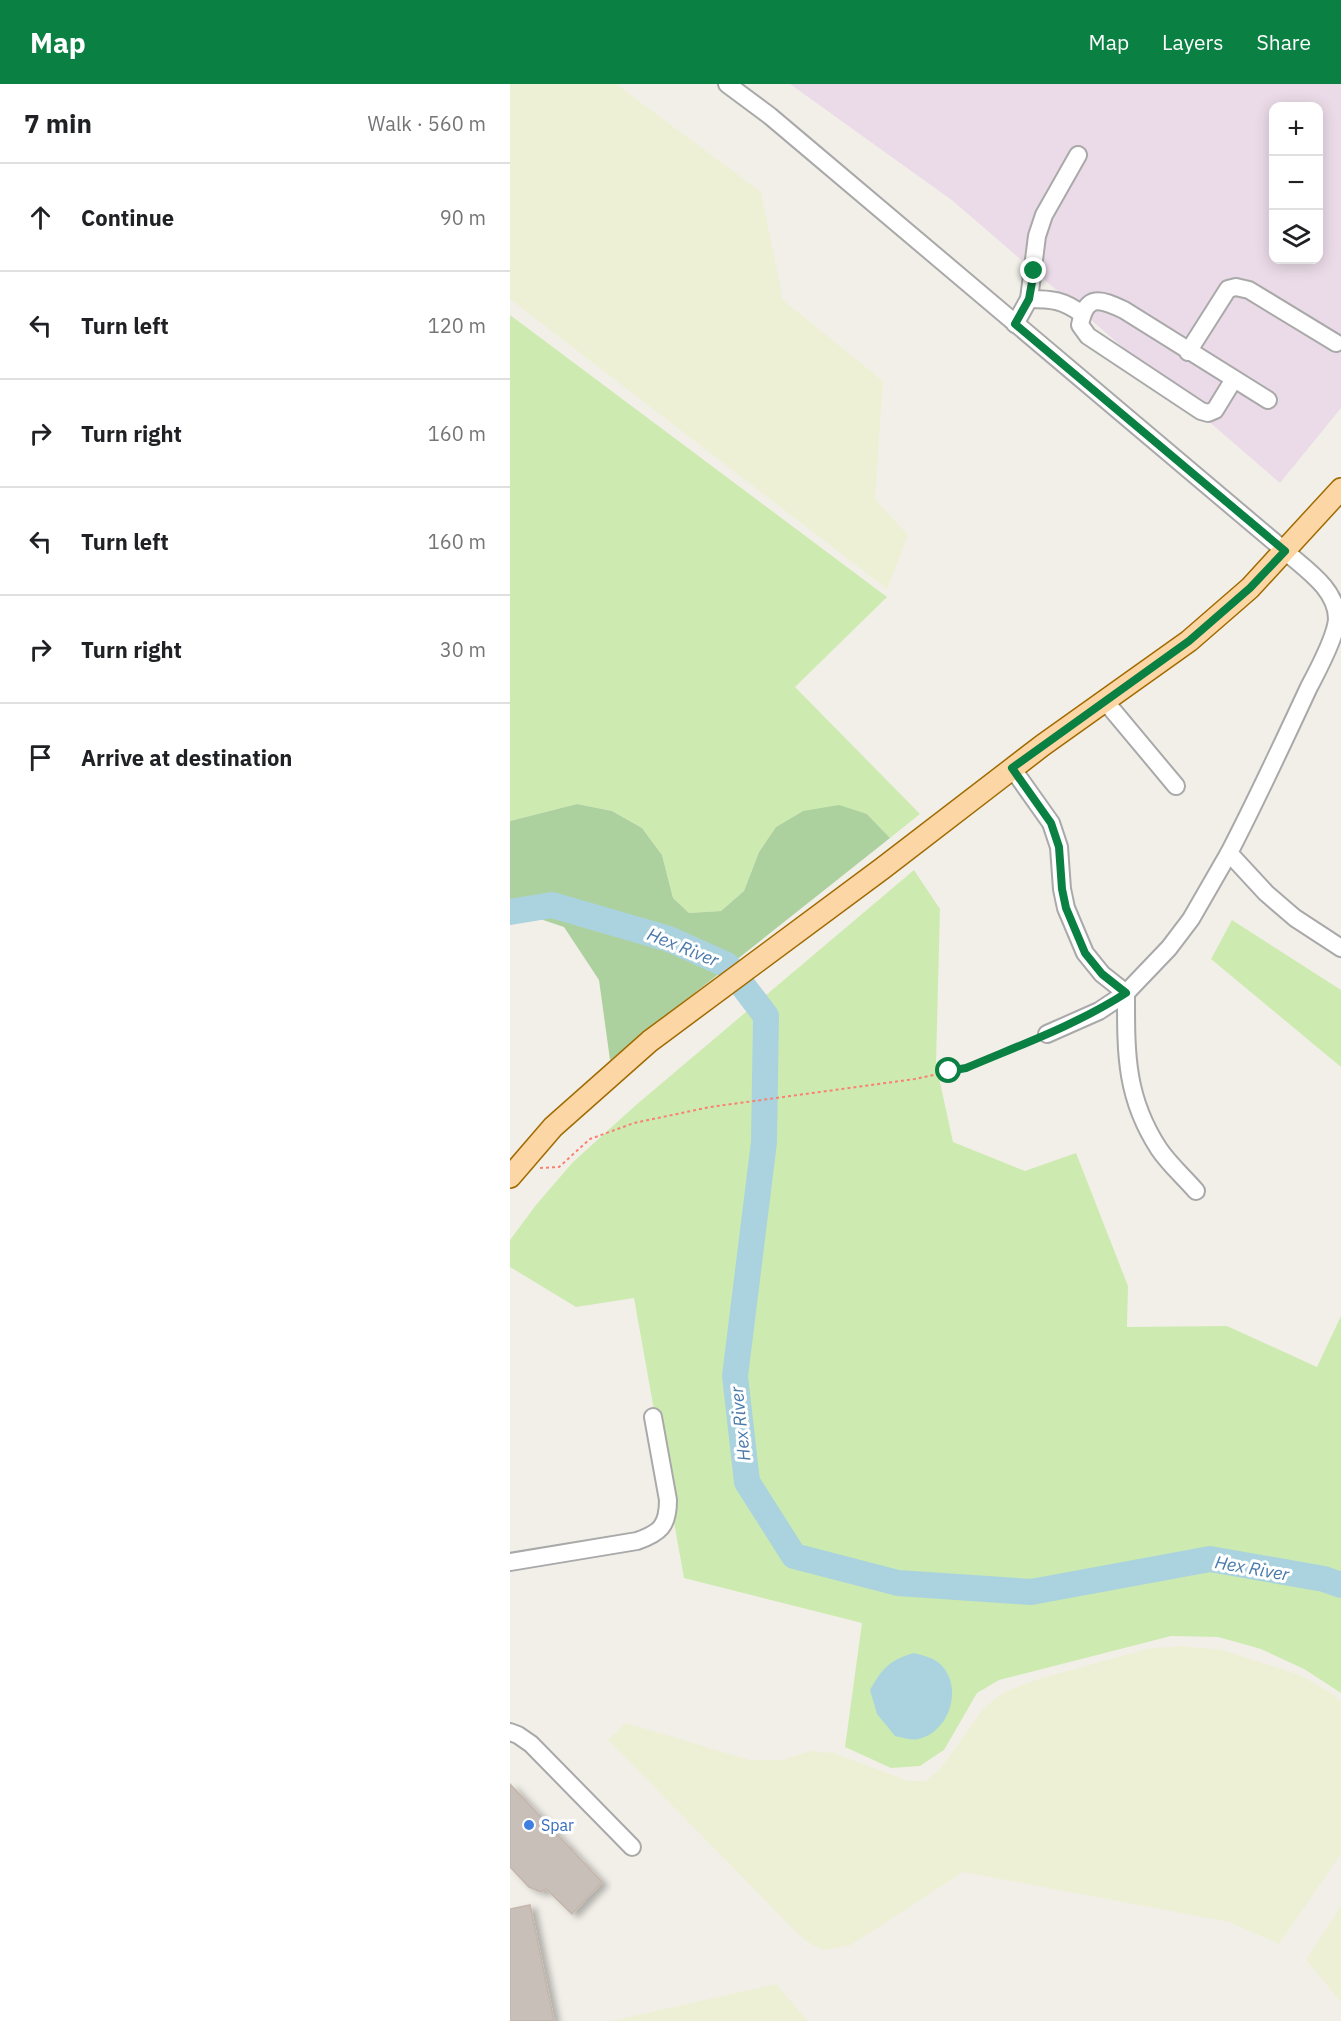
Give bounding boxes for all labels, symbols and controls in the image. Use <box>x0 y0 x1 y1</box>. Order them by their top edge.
text: Map <box>30 24 86 61</box>
text: Map <box>1089 28 1129 56</box>
text: Layers <box>1162 28 1224 56</box>
text: Share <box>1257 28 1311 56</box>
map controls <box>1269 102 1323 264</box>
button: + <box>1269 102 1323 156</box>
text: 7 min <box>24 106 92 140</box>
text: Walk · 560 m <box>368 110 486 137</box>
button: − <box>1269 156 1323 210</box>
icon: ahead <box>24 201 57 234</box>
text: Continue <box>81 203 174 232</box>
text: 90 m <box>440 204 486 231</box>
button: layers <box>1269 210 1323 264</box>
route end <box>1020 257 1046 283</box>
icon: left <box>24 309 57 342</box>
text: Turn left <box>81 311 169 340</box>
text: 120 m <box>428 312 486 339</box>
icon: right <box>24 417 57 450</box>
text: Turn right <box>81 419 182 448</box>
text: 160 m <box>428 420 486 447</box>
icon: left <box>24 525 57 558</box>
text: Turn left <box>81 527 169 556</box>
text: 160 m <box>428 528 486 555</box>
icon: right <box>24 633 57 666</box>
text: Turn right <box>81 635 182 664</box>
text: 30 m <box>440 636 486 663</box>
icon: arrive <box>24 741 57 774</box>
text: Arrive at destination <box>81 743 292 772</box>
water label: Hex River <box>644 922 722 972</box>
route start <box>935 1057 961 1083</box>
water label: Hex River <box>725 1385 755 1462</box>
water label: Hex River <box>1213 1550 1291 1586</box>
place label: Spar <box>541 1815 574 1835</box>
marker: Spar <box>522 1818 536 1832</box>

